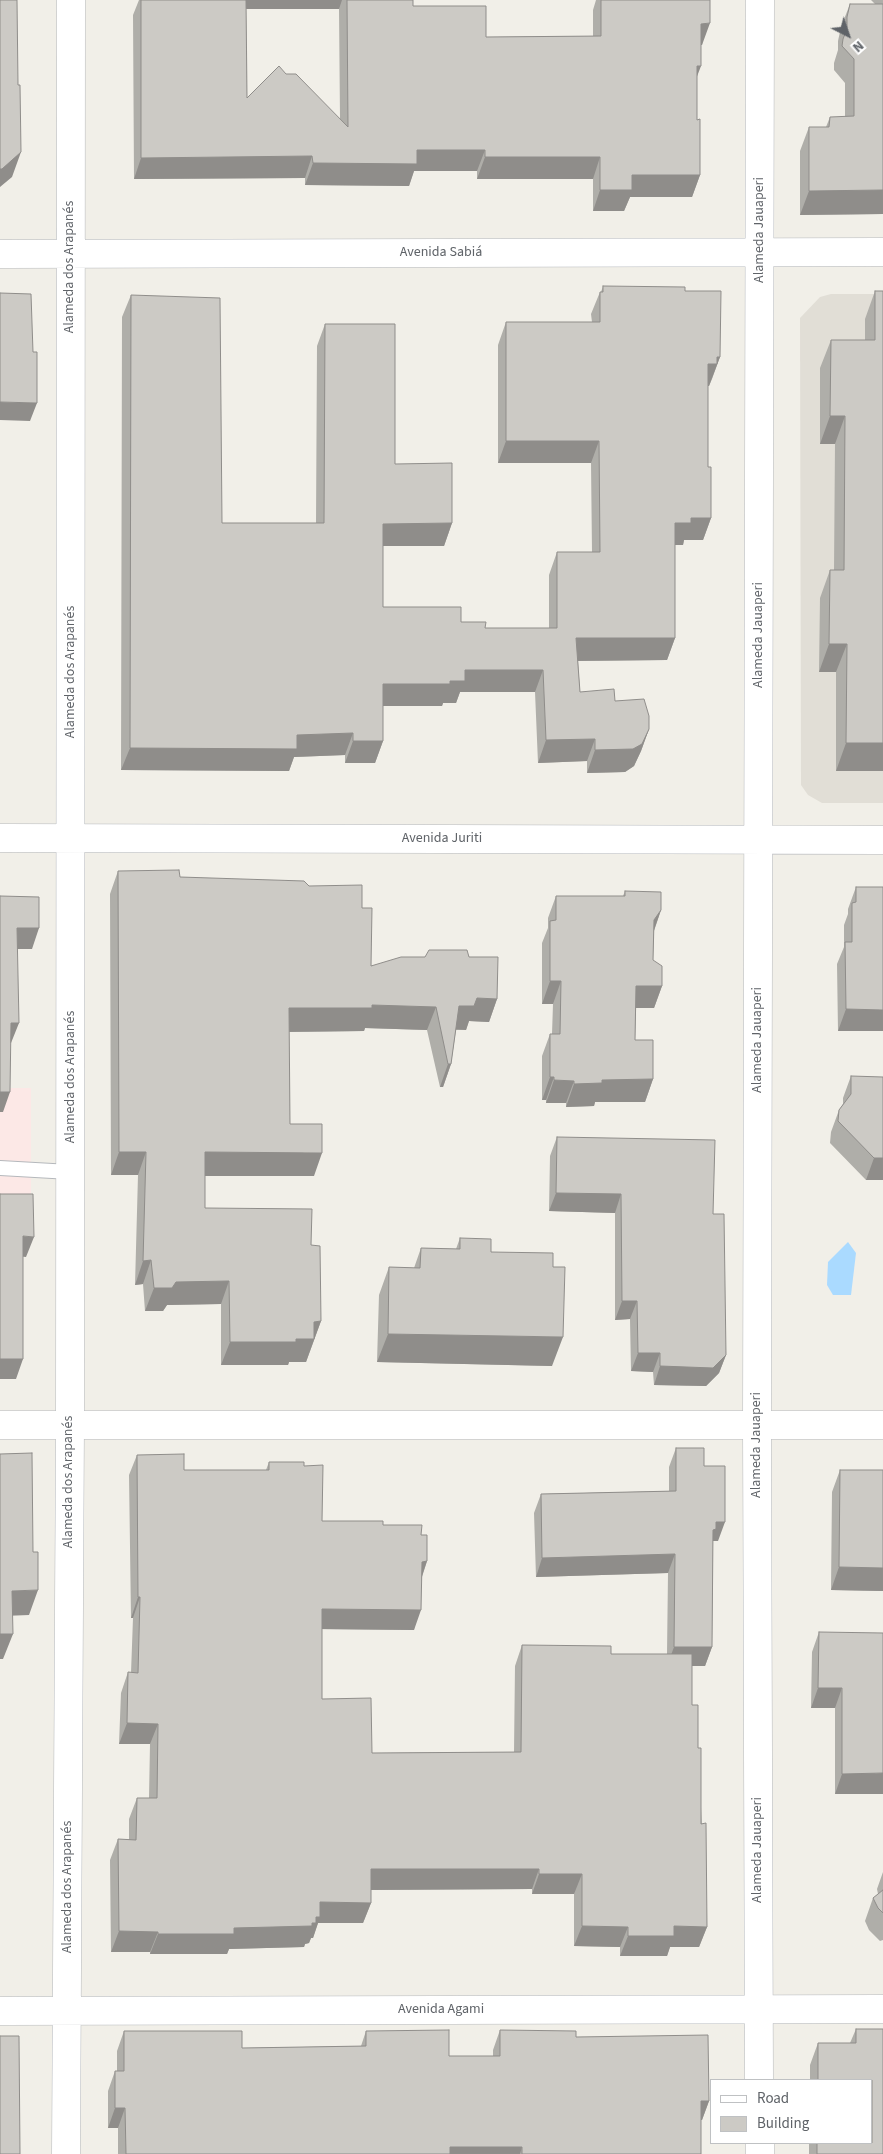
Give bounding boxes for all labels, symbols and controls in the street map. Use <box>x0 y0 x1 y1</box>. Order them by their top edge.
north arrow <box>823 10 873 60</box>
text: N <box>848 36 868 57</box>
street label: Alameda Jauaperi <box>752 177 768 283</box>
street label: Alameda dos Arapanés <box>62 201 78 333</box>
street label: Avenida Sabiá <box>400 245 482 261</box>
street label: Alameda Jauaperi <box>751 582 767 688</box>
street label: Alameda dos Arapanés <box>63 606 79 738</box>
street label: Avenida Juriti <box>402 831 482 847</box>
street label: Alameda Jauaperi <box>750 987 766 1093</box>
street label: Alameda dos Arapanés <box>63 1011 79 1143</box>
street label: Alameda Jauaperi <box>749 1392 765 1498</box>
street label: Alameda dos Arapanés <box>61 1416 77 1548</box>
street label: Alameda Jauaperi <box>750 1797 766 1903</box>
street label: Alameda dos Arapanés <box>60 1821 76 1953</box>
street label: Avenida Agami <box>398 2002 484 2018</box>
legend <box>710 2079 873 2144</box>
text: Road <box>757 2088 789 2109</box>
text: Building <box>757 2113 809 2134</box>

